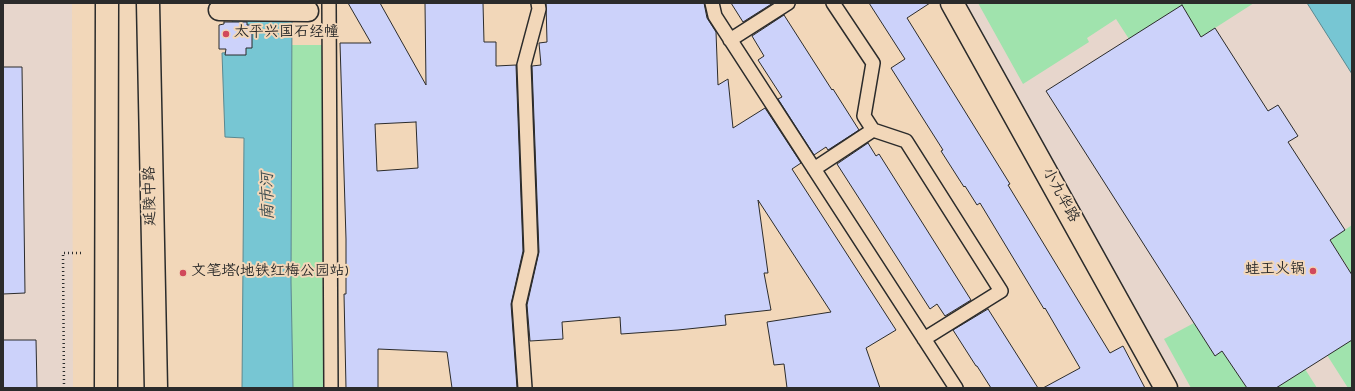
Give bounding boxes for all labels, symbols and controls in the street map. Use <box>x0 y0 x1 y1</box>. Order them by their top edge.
place label: 太平兴国石经幢 <box>234 25 339 43</box>
marker: 太平兴国石经幢 <box>221 29 231 39</box>
street label: 小九华路 <box>1037 165 1081 227</box>
street label: 延陵中路 <box>142 166 162 226</box>
water label: 南市河 <box>260 172 280 220</box>
place label: 蛙王火锅 <box>1245 262 1305 280</box>
place label: 文笔塔(地铁红梅公园站) <box>191 264 348 282</box>
marker: 蛙王火锅 <box>1308 266 1318 276</box>
marker: 文笔塔(地铁红梅公园站) <box>178 268 188 278</box>

